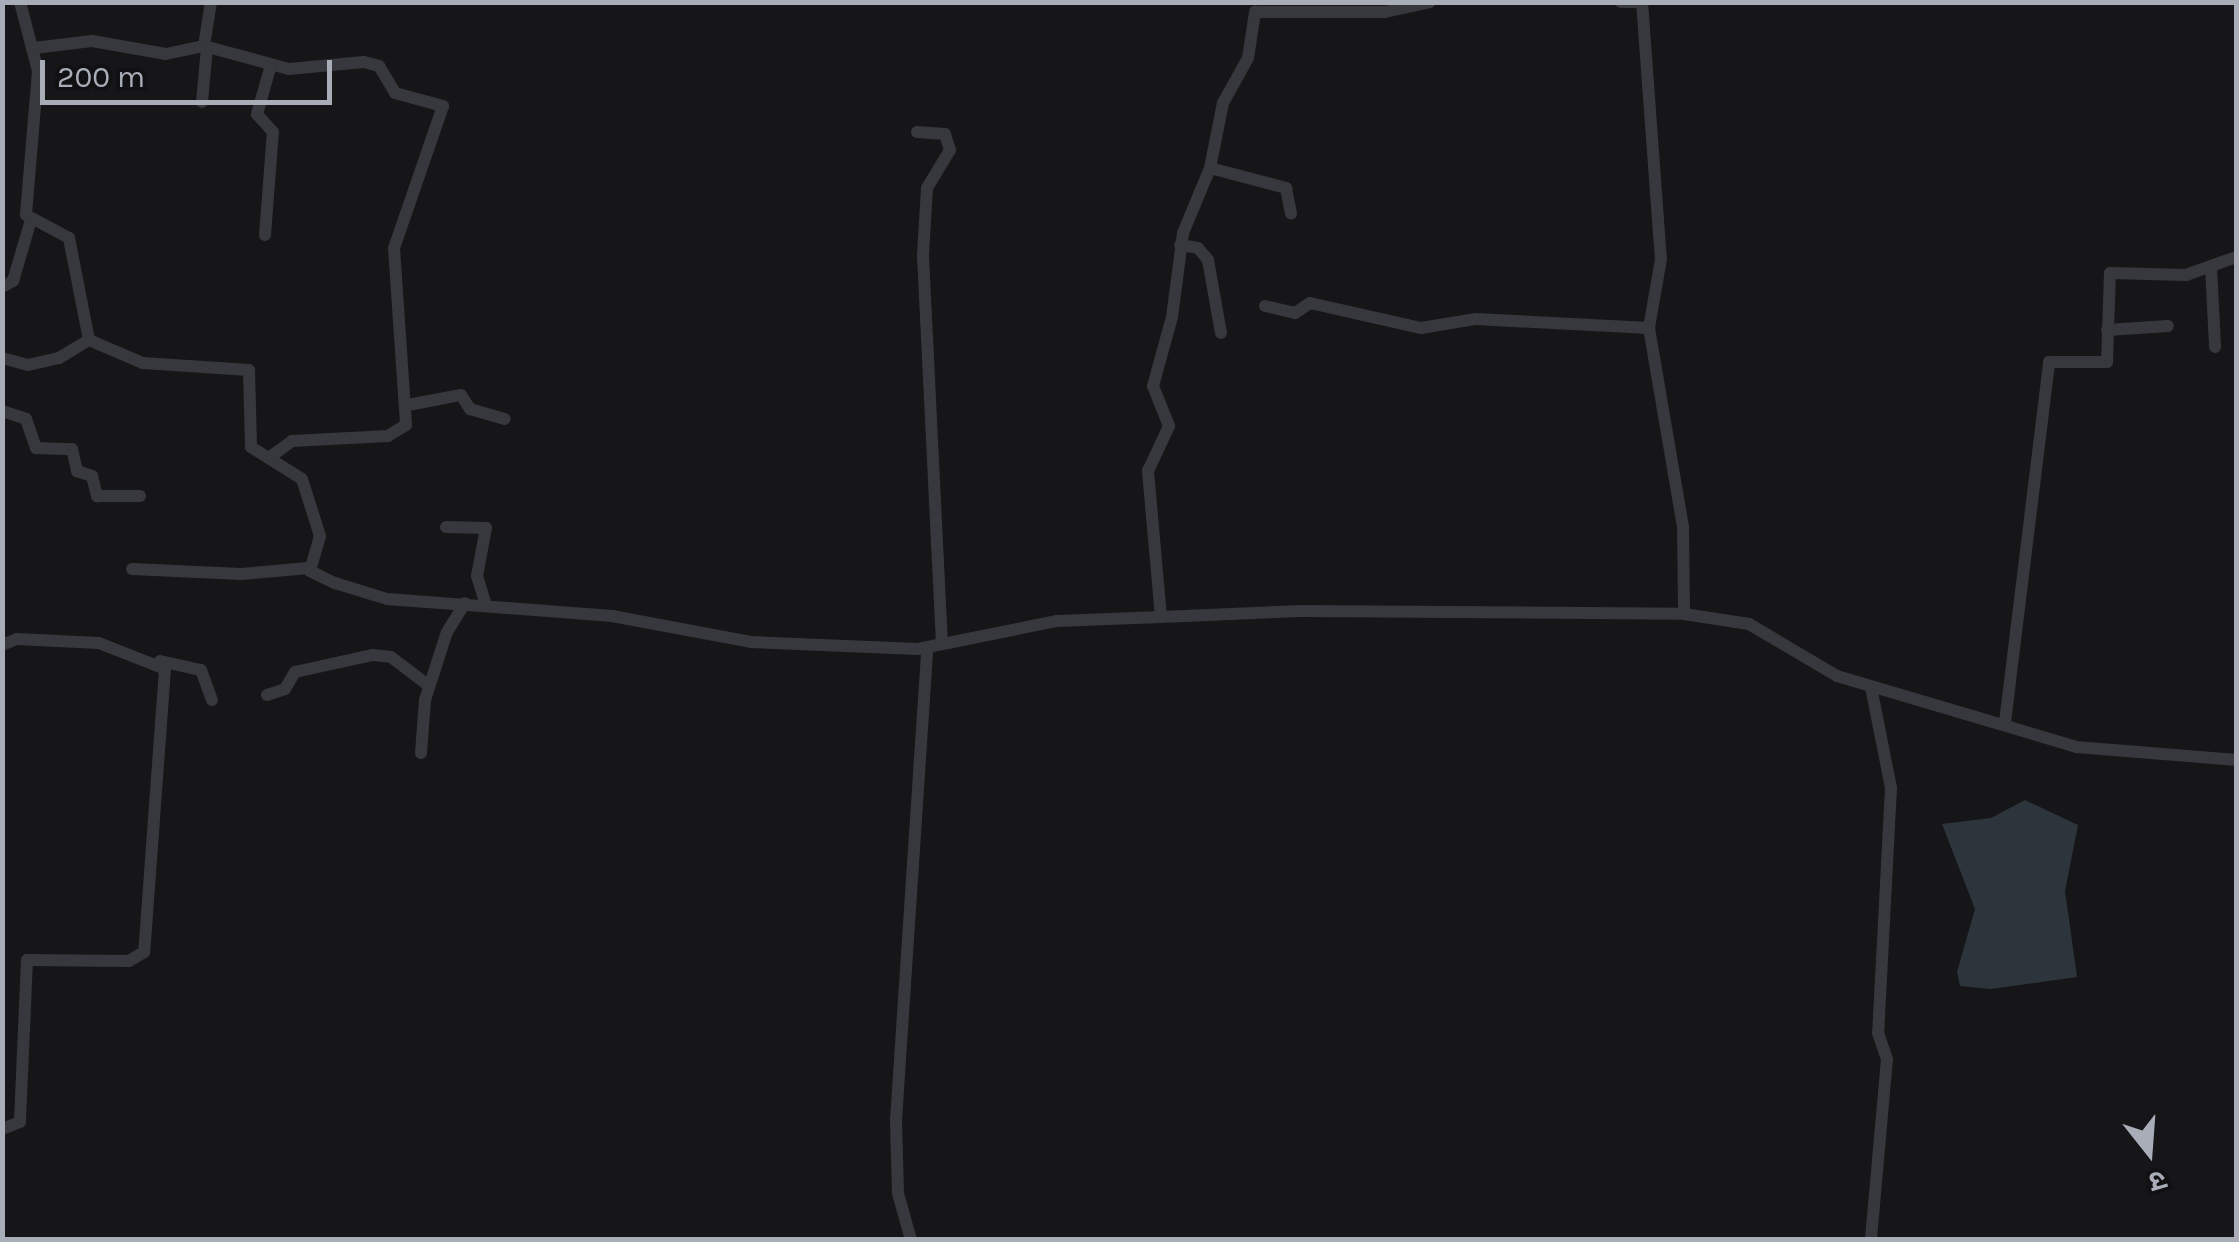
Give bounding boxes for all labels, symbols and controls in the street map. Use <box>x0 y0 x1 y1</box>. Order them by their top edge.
scale bar <box>45 40 338 102</box>
text: 200 m <box>57 59 145 95</box>
north arrow <box>2099 1102 2199 1202</box>
text: उ <box>2145 1163 2171 1199</box>

